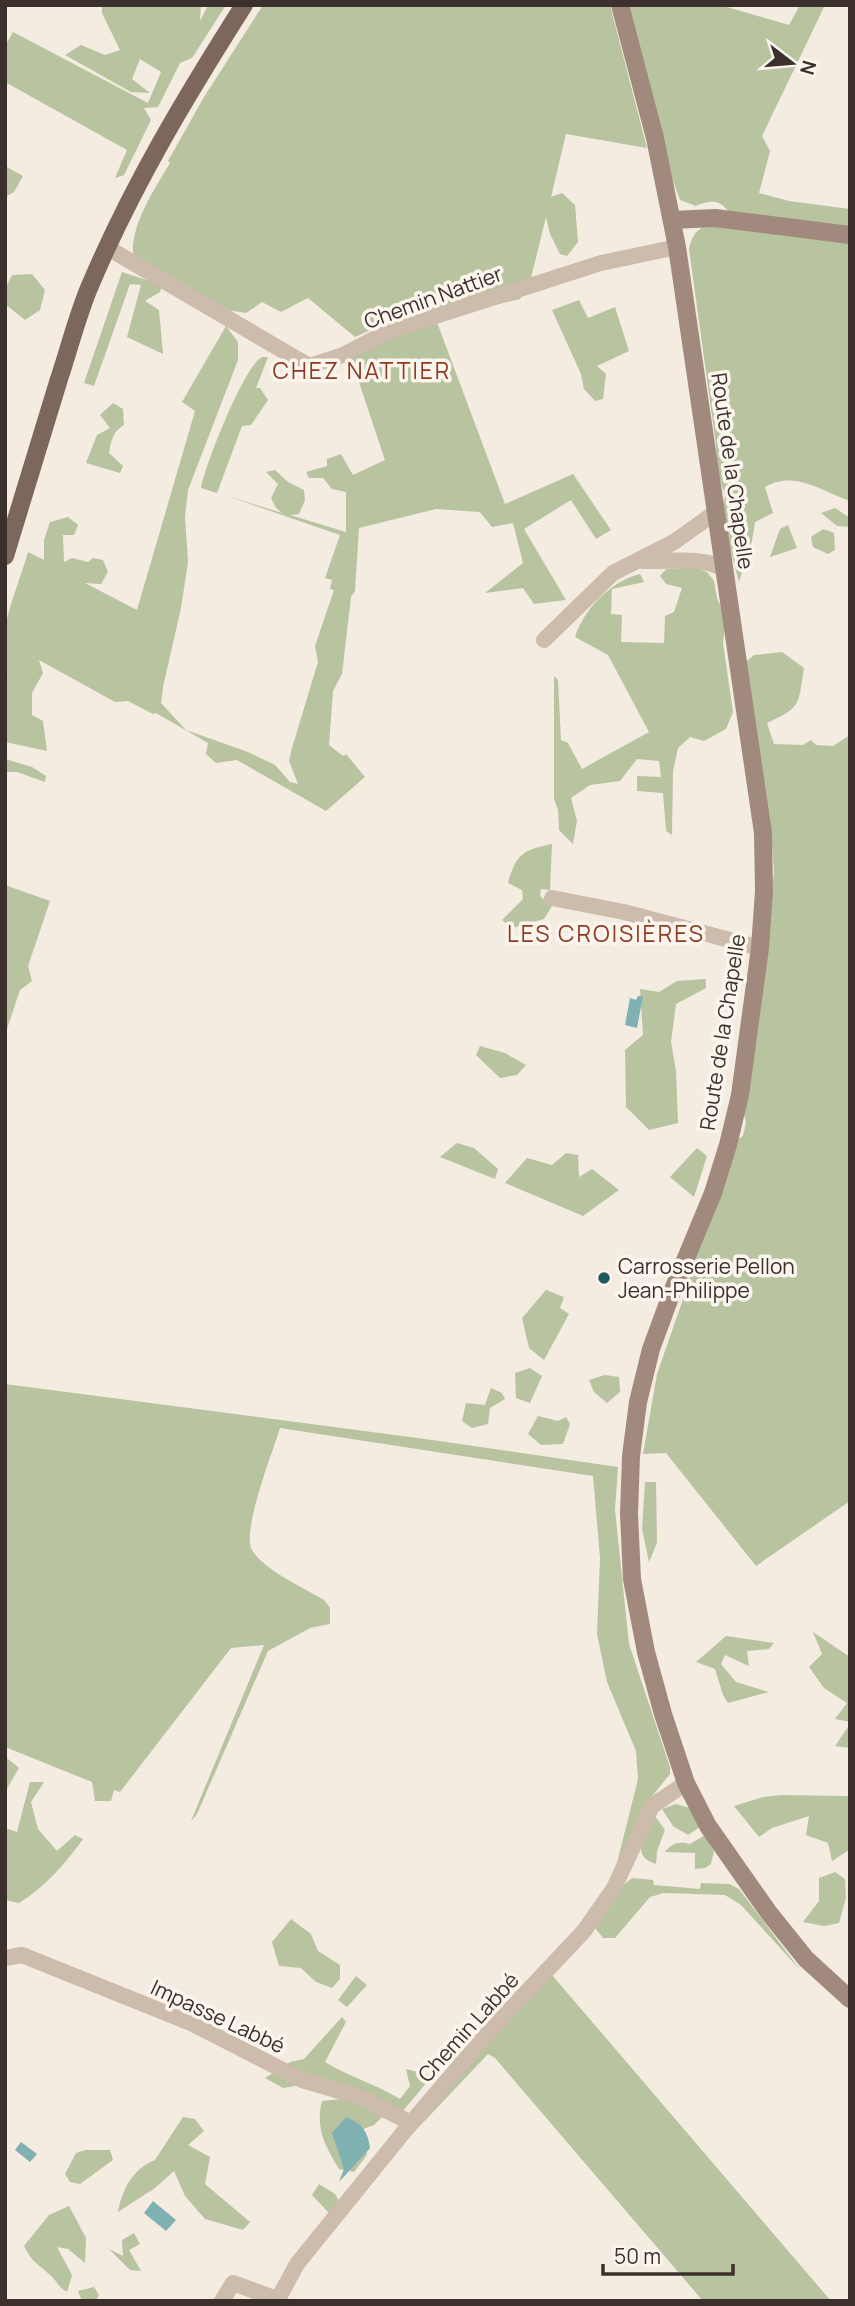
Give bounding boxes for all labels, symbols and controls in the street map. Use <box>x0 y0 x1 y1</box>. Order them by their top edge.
north arrow <box>757 28 827 98</box>
text: N <box>794 58 823 78</box>
street label: Chemin Nattier <box>360 259 506 335</box>
district label: CHEZ NATTIER <box>273 354 451 386</box>
street label: Route de la Chapelle <box>705 371 761 571</box>
district label: LES CROISIÈRES <box>507 917 705 949</box>
street label: Route de la Chapelle <box>693 932 751 1132</box>
place label: Carrosserie Pellon Jean-Philippe <box>618 1252 795 1304</box>
marker: Carrosserie Pellon Jean-Philippe <box>596 1270 612 1286</box>
street label: Chemin Labbé <box>411 1966 525 2088</box>
street label: Impasse Labbé <box>146 1973 290 2059</box>
scale bar <box>603 2232 732 2276</box>
text: 50 m <box>614 2242 661 2270</box>

